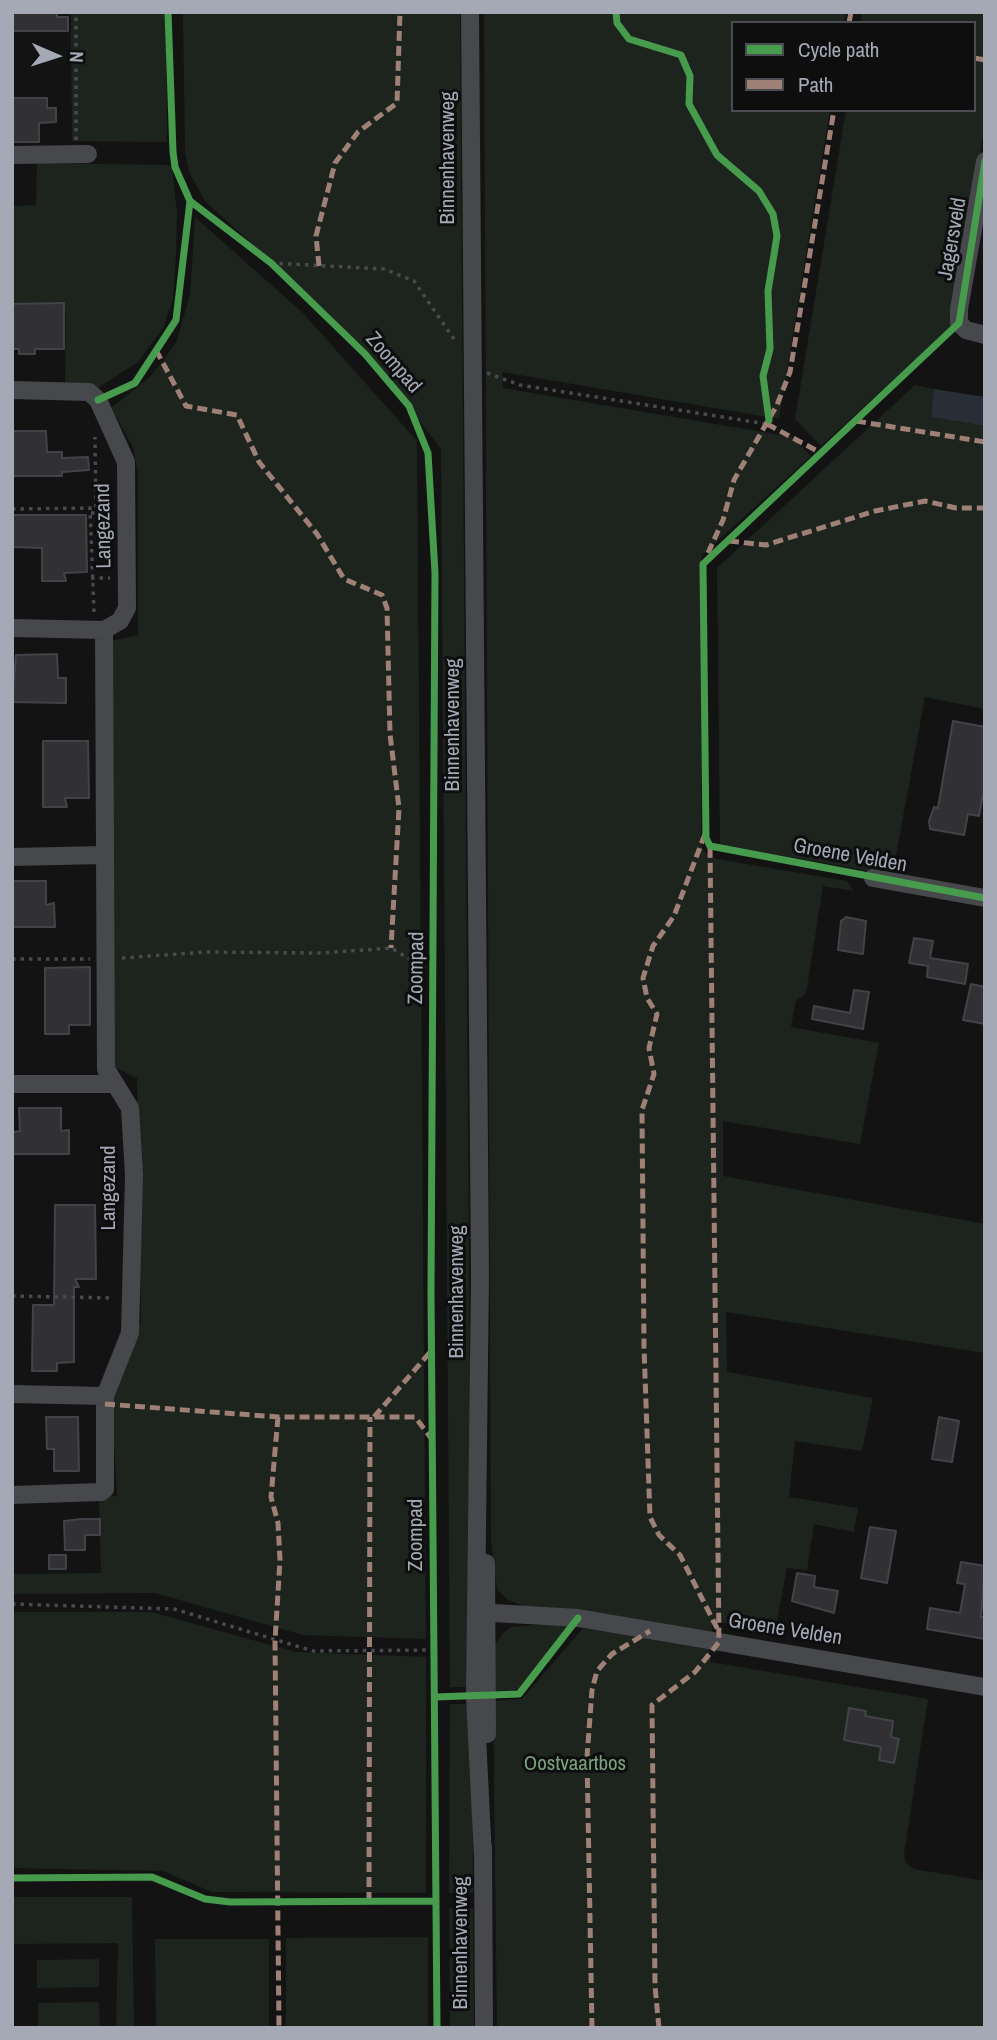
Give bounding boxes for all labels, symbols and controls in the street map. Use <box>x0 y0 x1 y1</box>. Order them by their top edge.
north arrow <box>21 21 91 91</box>
legend <box>731 21 976 112</box>
text: Cycle path <box>798 35 879 64</box>
text: N <box>64 51 90 63</box>
text: Path <box>798 70 833 99</box>
street label: Binnenhavenweg <box>435 91 461 225</box>
street label: Jagersveld <box>933 196 973 282</box>
street label: Zoompad <box>360 327 426 399</box>
street label: Langezand <box>91 483 117 569</box>
street label: Binnenhavenweg <box>440 658 466 792</box>
street label: Groene Velden <box>791 834 909 878</box>
street label: Zoompad <box>404 931 430 1005</box>
street label: Langezand <box>96 1145 122 1231</box>
street label: Binnenhavenweg <box>444 1225 470 1359</box>
street label: Zoompad <box>403 1499 429 1571</box>
street label: Groene Velden <box>726 1609 844 1651</box>
park label: Oostvaartbos <box>524 1751 626 1777</box>
street label: Binnenhavenweg <box>448 1876 474 2010</box>

